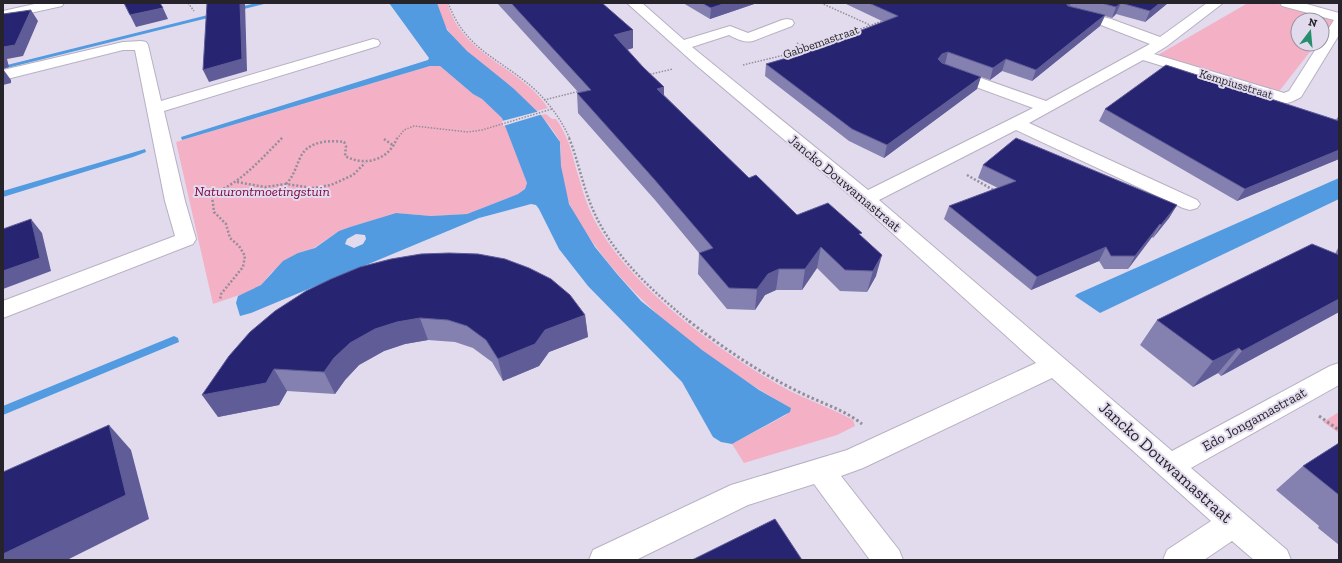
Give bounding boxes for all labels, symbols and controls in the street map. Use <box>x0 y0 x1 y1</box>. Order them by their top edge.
north arrow <box>1290 12 1330 52</box>
text: N <box>1307 15 1319 30</box>
street label: Gabbemastraat <box>781 22 861 62</box>
street label: Kempiusstraat <box>1198 66 1275 102</box>
street label: Jancko Douwamastraat <box>785 131 905 236</box>
park label: Natuurontmoetingstuin <box>194 183 330 200</box>
street label: Edo Jongamastraat <box>1199 383 1310 455</box>
street label: Jancko Douwamastraat <box>1095 397 1237 527</box>

